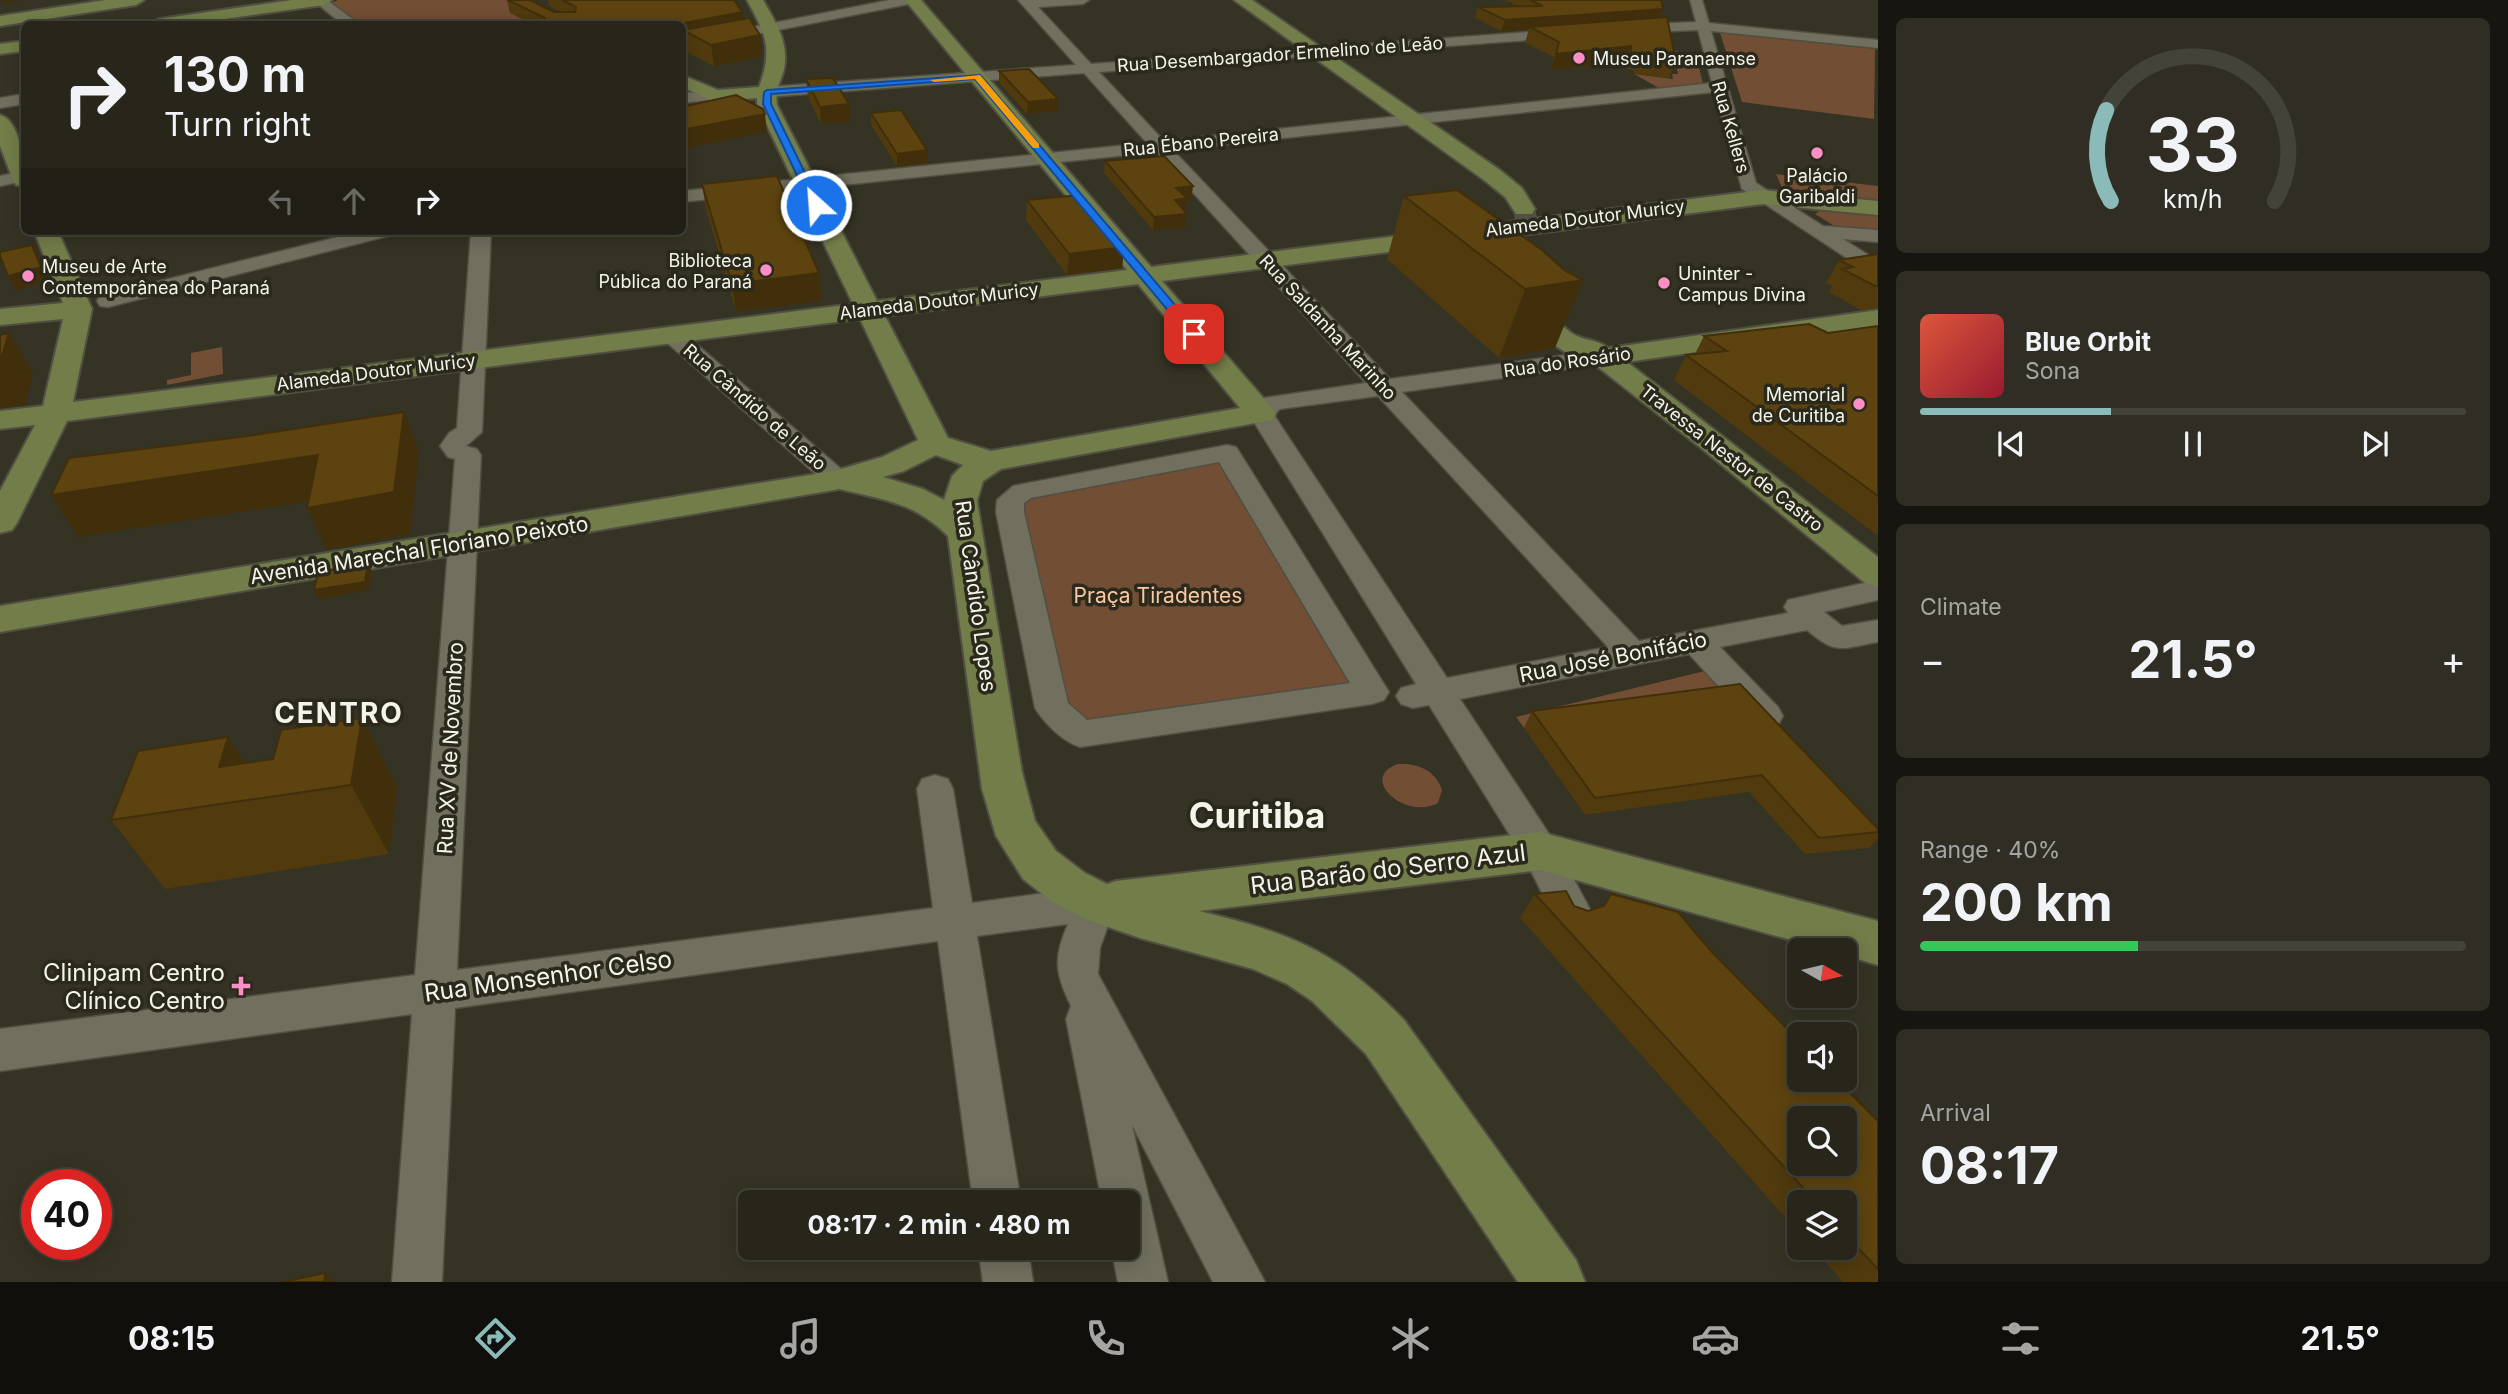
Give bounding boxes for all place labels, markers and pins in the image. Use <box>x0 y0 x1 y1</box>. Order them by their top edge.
place label: Museu Paranaense <box>1593 48 1756 69</box>
marker: Museu Paranaense <box>1571 50 1587 66</box>
marker: Palácio Garibaldi <box>1809 145 1825 161</box>
place label: Palácio Garibaldi <box>1779 165 1855 207</box>
place label: Biblioteca Pública do Paraná <box>598 250 752 292</box>
place label: Museu de Arte Contemporânea do Paraná <box>42 256 270 298</box>
marker: Biblioteca Pública do Paraná <box>758 262 774 278</box>
place label: Uninter - Campus Divina <box>1678 263 1806 305</box>
marker: Museu de Arte Contemporânea do Paraná <box>20 268 36 284</box>
marker: Uninter - Campus Divina <box>1656 275 1672 291</box>
pin <box>1164 304 1224 364</box>
place label: Memorial de Curitiba <box>1752 384 1845 426</box>
marker: Memorial de Curitiba <box>1851 396 1867 412</box>
place label: Clinipam Centro Clínico Centro <box>43 958 225 1015</box>
marker: Clinipam Centro Clínico Centro <box>231 976 251 996</box>

